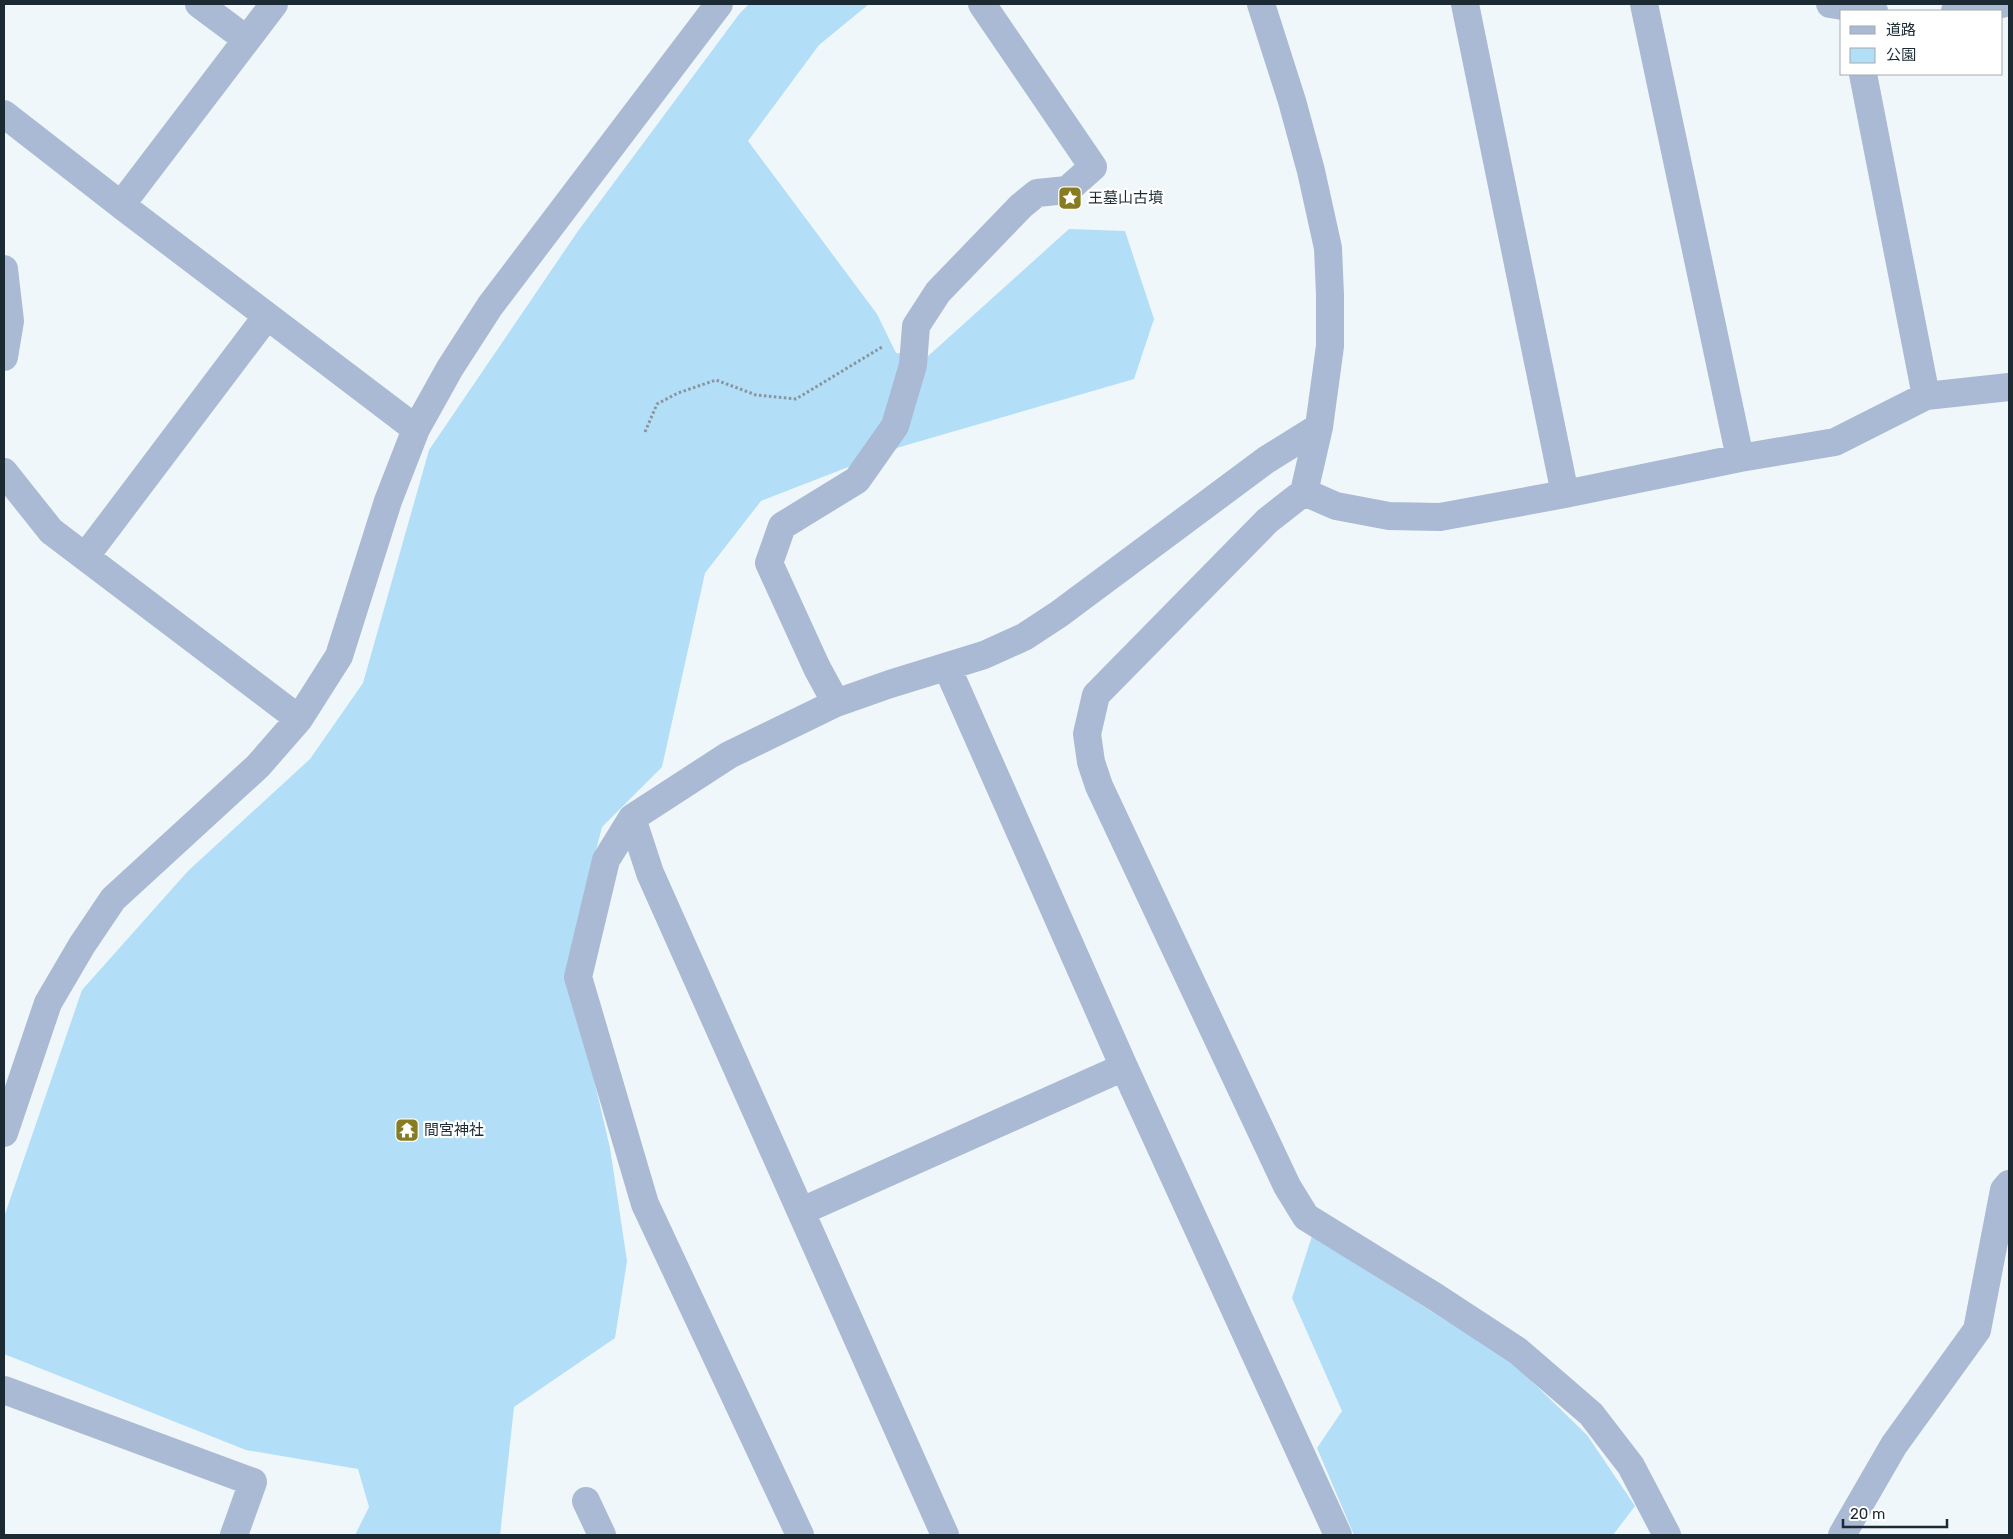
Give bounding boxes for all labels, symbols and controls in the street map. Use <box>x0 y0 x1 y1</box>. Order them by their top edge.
legend <box>1840 10 2003 75</box>
text: 道路 <box>1886 21 1916 39</box>
text: 公園 <box>1886 46 1916 64</box>
place icon: 王墓山古墳 <box>1057 185 1083 211</box>
place label: 王墓山古墳 <box>1088 189 1163 207</box>
temple icon: 間宮神社 <box>394 1117 420 1143</box>
place label: 間宮神社 <box>424 1121 484 1139</box>
scale bar <box>1843 1496 1947 1528</box>
text: 20 m <box>1850 1505 1885 1523</box>

